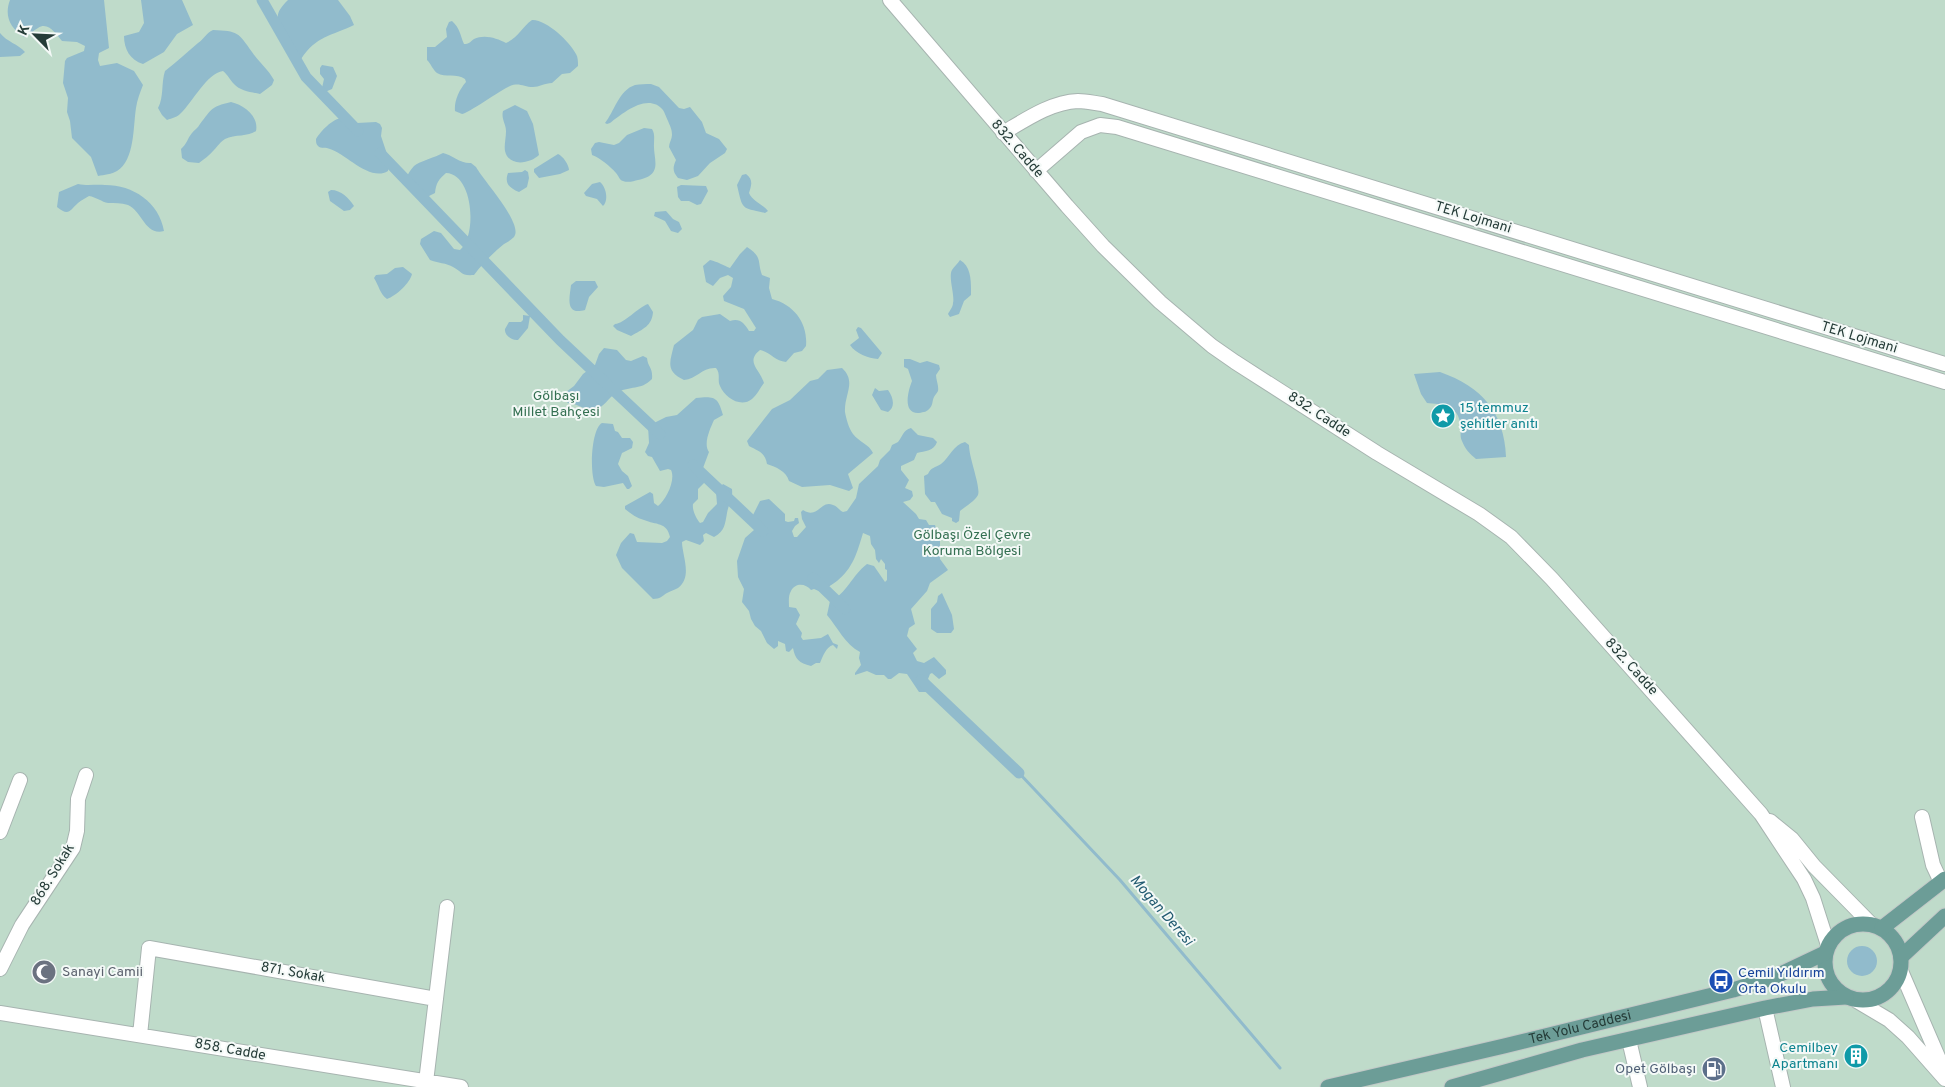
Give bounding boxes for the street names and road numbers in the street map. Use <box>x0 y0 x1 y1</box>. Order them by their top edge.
street label: 832. Cadde <box>987 116 1047 182</box>
street label: TEK Lojmani <box>1433 198 1513 238</box>
street label: TEK Lojmani <box>1819 318 1899 358</box>
street label: 832. Cadde <box>1284 388 1354 442</box>
street label: 832. Cadde <box>1601 635 1661 699</box>
street label: 868. Sokak <box>27 841 79 909</box>
street label: 871. Sokak <box>259 959 327 987</box>
street label: Tek Yolu Caddesi <box>1527 1007 1633 1048</box>
street label: 858. Cadde <box>193 1035 267 1065</box>

